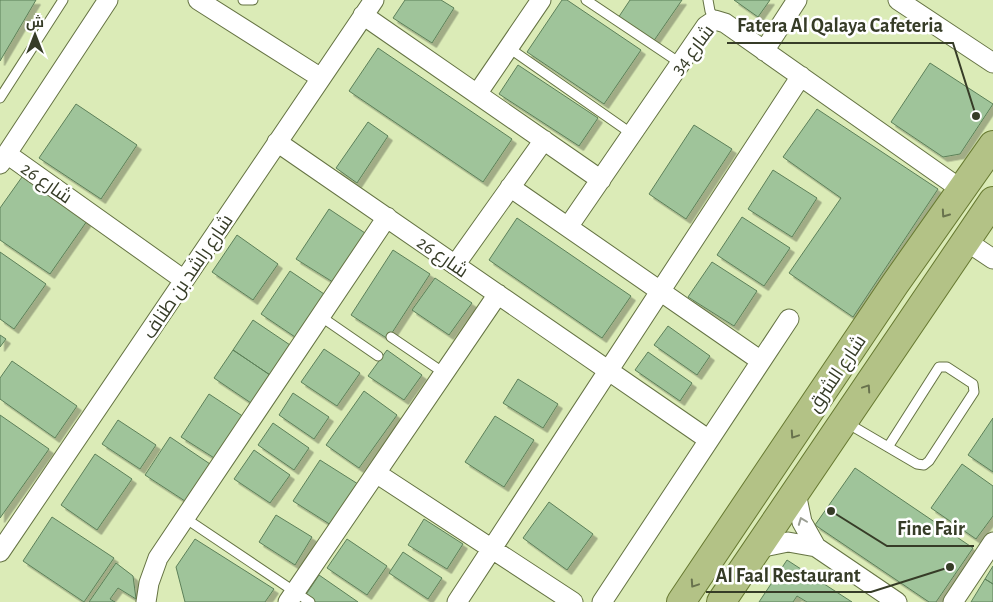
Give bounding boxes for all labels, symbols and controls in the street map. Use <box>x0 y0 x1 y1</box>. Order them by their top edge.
callout: Fatera Al Qalaya Cafeteria <box>727 8 953 43</box>
north arrow <box>10 10 60 60</box>
text: ش <box>26 14 44 31</box>
text: Fatera Al Qalaya Cafeteria <box>737 16 943 37</box>
street label: شارع 34 <box>667 21 721 80</box>
street label: شارع 26 <box>15 158 76 210</box>
one-way arrow <box>942 208 951 217</box>
street label: شارع راشد بن طناف <box>139 211 239 344</box>
street label: شارع 26 <box>411 232 472 284</box>
street label: شارع الشرق <box>804 331 872 417</box>
one-way arrow <box>861 384 870 394</box>
one-way arrow <box>791 429 800 438</box>
callout: Fine Fair <box>887 511 974 546</box>
one-way arrow <box>798 518 808 526</box>
text: Fine Fair <box>897 519 965 539</box>
callout: Al Faal Restaurant <box>706 557 871 592</box>
text: Al Faal Restaurant <box>715 566 861 586</box>
one-way arrow <box>691 578 700 588</box>

